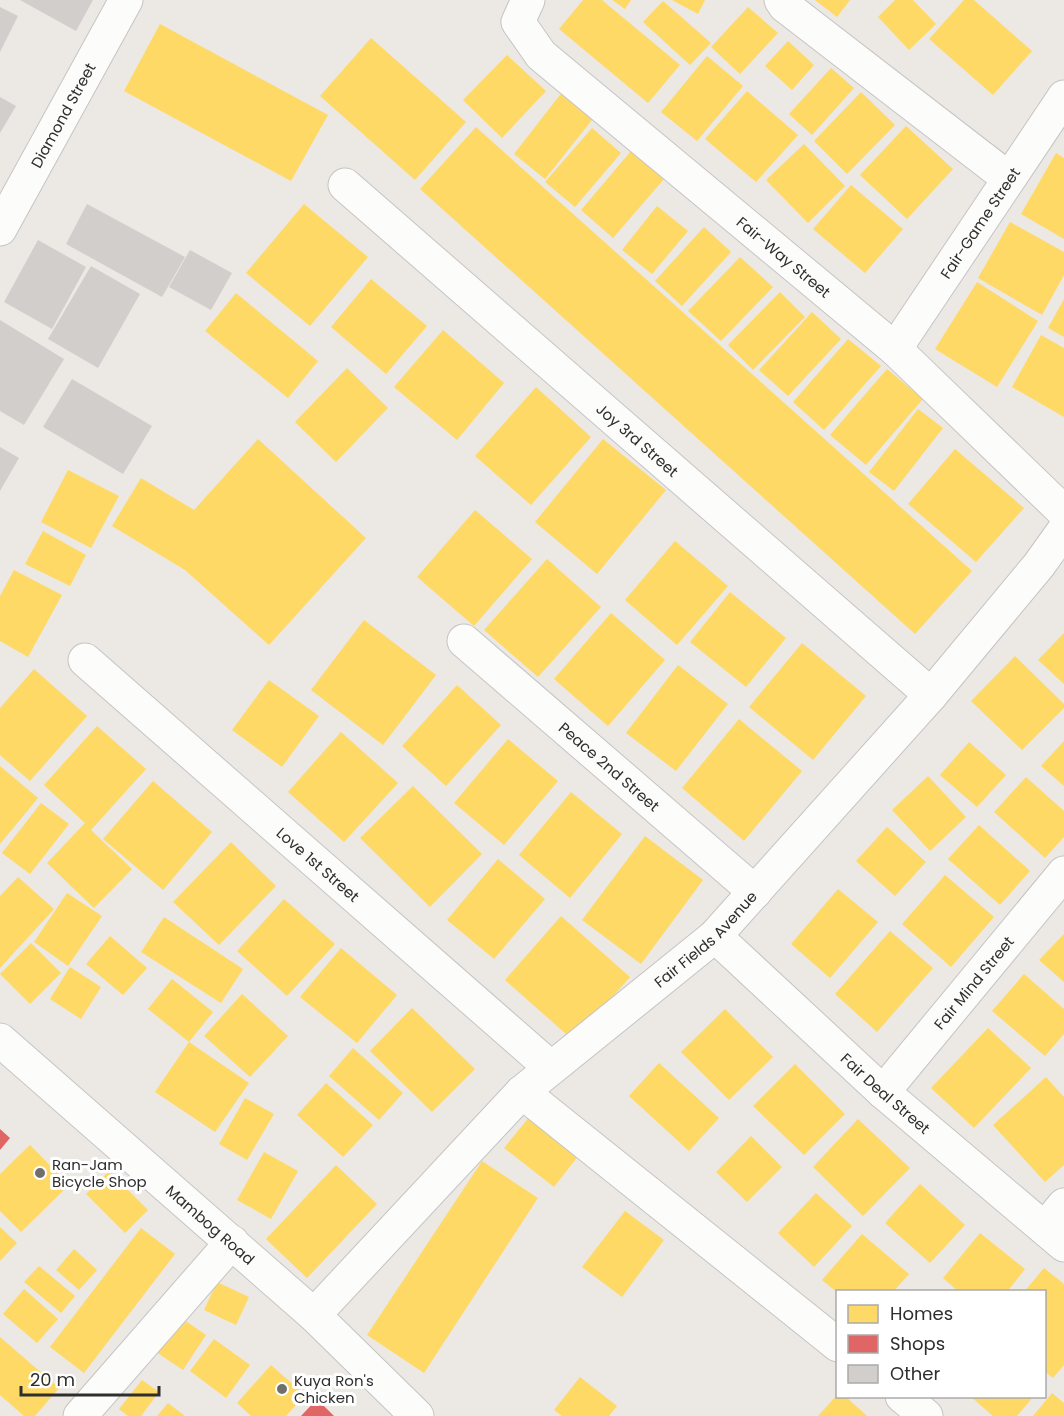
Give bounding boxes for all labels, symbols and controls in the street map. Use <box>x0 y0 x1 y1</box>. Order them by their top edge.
street label: Diamond Street <box>25 59 100 172</box>
street label: Fair-Game Street <box>935 163 1025 283</box>
street label: Fair-Way Street <box>732 211 835 302</box>
street label: Joy 3rd Street <box>592 398 683 481</box>
street label: Peace 2nd Street <box>554 717 664 816</box>
street label: Love 1st Street <box>272 822 364 906</box>
street label: Fair Fields Avenue <box>649 886 761 992</box>
street label: Fair Mind Street <box>929 931 1018 1034</box>
street label: Fair Deal Street <box>837 1048 935 1138</box>
place label: Ran-Jam Bicycle Shop <box>52 1154 147 1192</box>
marker: Ran-Jam Bicycle Shop <box>33 1166 47 1180</box>
street label: Mambog Road <box>162 1180 259 1269</box>
legend <box>836 1290 1046 1398</box>
text: Homes <box>890 1301 953 1326</box>
text: Shops <box>890 1331 945 1356</box>
scale bar <box>21 1359 159 1397</box>
text: Other <box>890 1361 940 1386</box>
text: 20 m <box>30 1367 75 1392</box>
place label: Kuya Ron's Chicken <box>294 1370 374 1408</box>
marker: Kuya Ron's Chicken <box>275 1382 289 1396</box>

